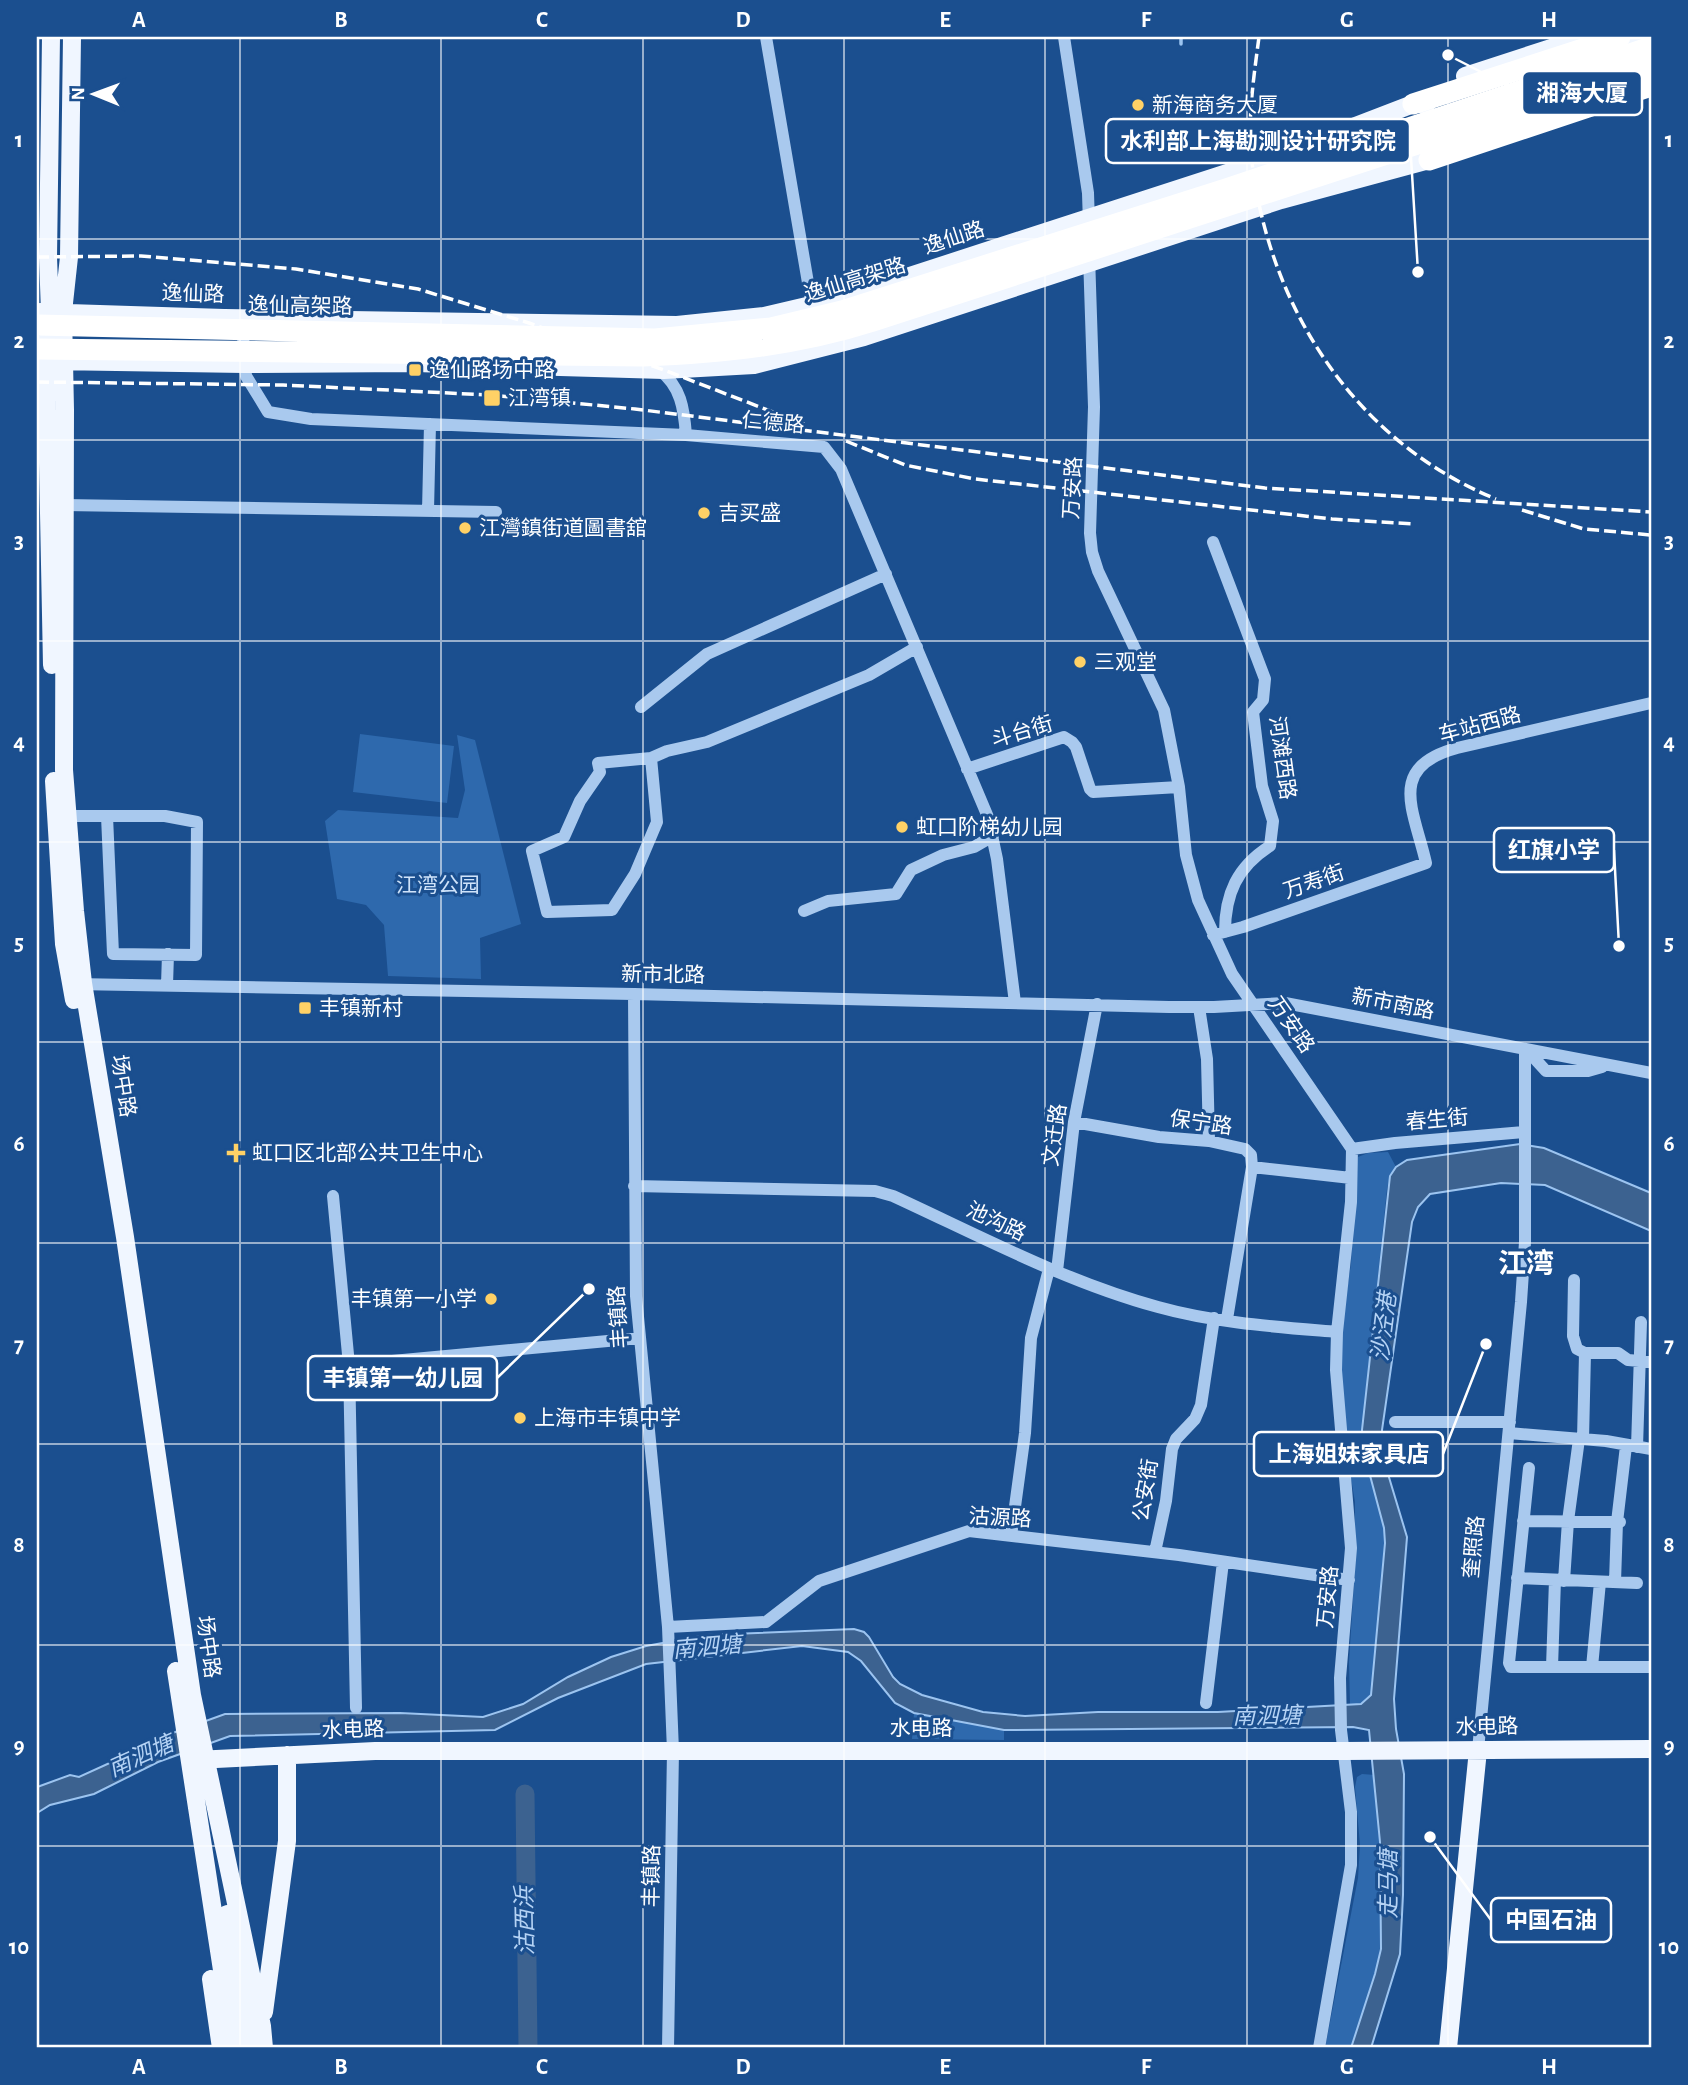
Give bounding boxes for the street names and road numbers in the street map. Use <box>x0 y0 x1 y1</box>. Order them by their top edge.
street label: 逸仙路 <box>920 217 987 258</box>
street label: 逸仙高架路 <box>801 254 908 305</box>
street label: 逸仙路 <box>161 281 225 306</box>
street label: 逸仙高架路 <box>247 294 353 317</box>
street label: 仁德路 <box>741 409 805 436</box>
street label: 万安路 <box>1060 456 1085 520</box>
street label: 车站西路 <box>1436 703 1523 746</box>
street label: 斗台街 <box>989 712 1055 751</box>
street label: 河滩西路 <box>1266 715 1299 801</box>
street label: 万寿街 <box>1280 861 1347 902</box>
street label: 新市北路 <box>621 963 705 986</box>
street label: 新市南路 <box>1350 985 1436 1022</box>
street label: 万安路 <box>1264 993 1318 1057</box>
street label: 场中路 <box>108 1053 139 1119</box>
street label: 文迁路 <box>1039 1102 1070 1168</box>
street label: 春生街 <box>1405 1106 1469 1133</box>
street label: 保宁路 <box>1168 1107 1234 1138</box>
street label: 池沟路 <box>963 1198 1029 1245</box>
street label: 丰镇路 <box>605 1285 632 1349</box>
street label: 公安街 <box>1130 1457 1161 1523</box>
street label: 沽源路 <box>968 1505 1032 1530</box>
street label: 奎照路 <box>1460 1515 1487 1579</box>
street label: 万安路 <box>1314 1565 1341 1629</box>
street label: 场中路 <box>193 1614 224 1680</box>
street label: 水电路 <box>1455 1715 1519 1738</box>
street label: 水电路 <box>321 1717 385 1742</box>
street label: 水电路 <box>890 1717 953 1739</box>
street label: 丰镇路 <box>640 1844 663 1908</box>

